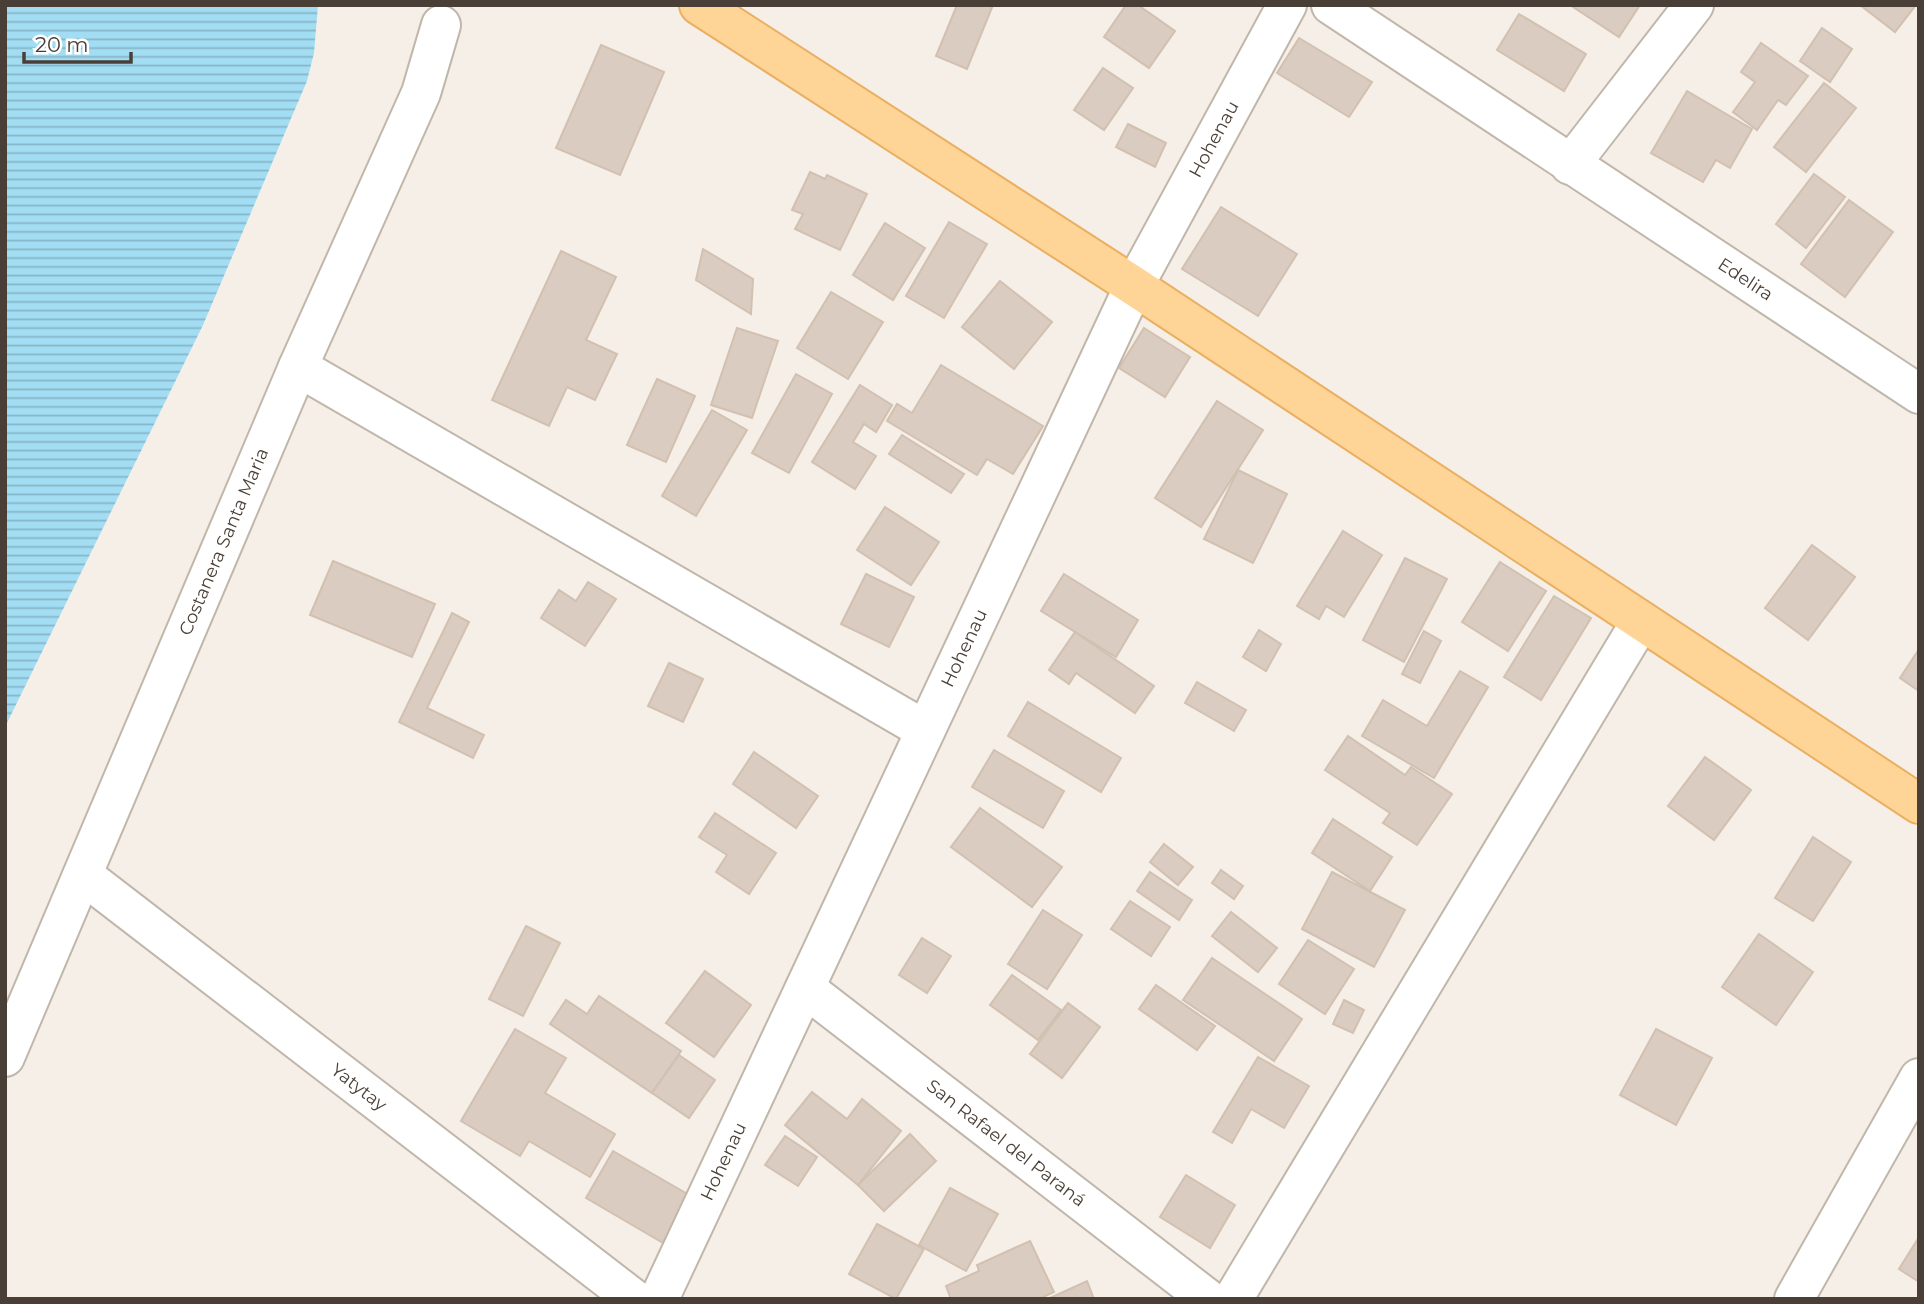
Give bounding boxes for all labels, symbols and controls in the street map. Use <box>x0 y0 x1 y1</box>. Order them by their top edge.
scale bar <box>24 21 131 65</box>
text: 20 m <box>35 32 89 57</box>
street label: Hohenau <box>1184 97 1244 181</box>
street label: Edelira <box>1714 253 1777 305</box>
street label: Costanera Santa Maria <box>174 445 273 639</box>
street label: Hohenau <box>936 605 992 691</box>
street label: Yatytay <box>327 1059 391 1116</box>
street label: San Rafael del Paraná <box>922 1075 1090 1211</box>
street label: Hohenau <box>696 1119 751 1204</box>

